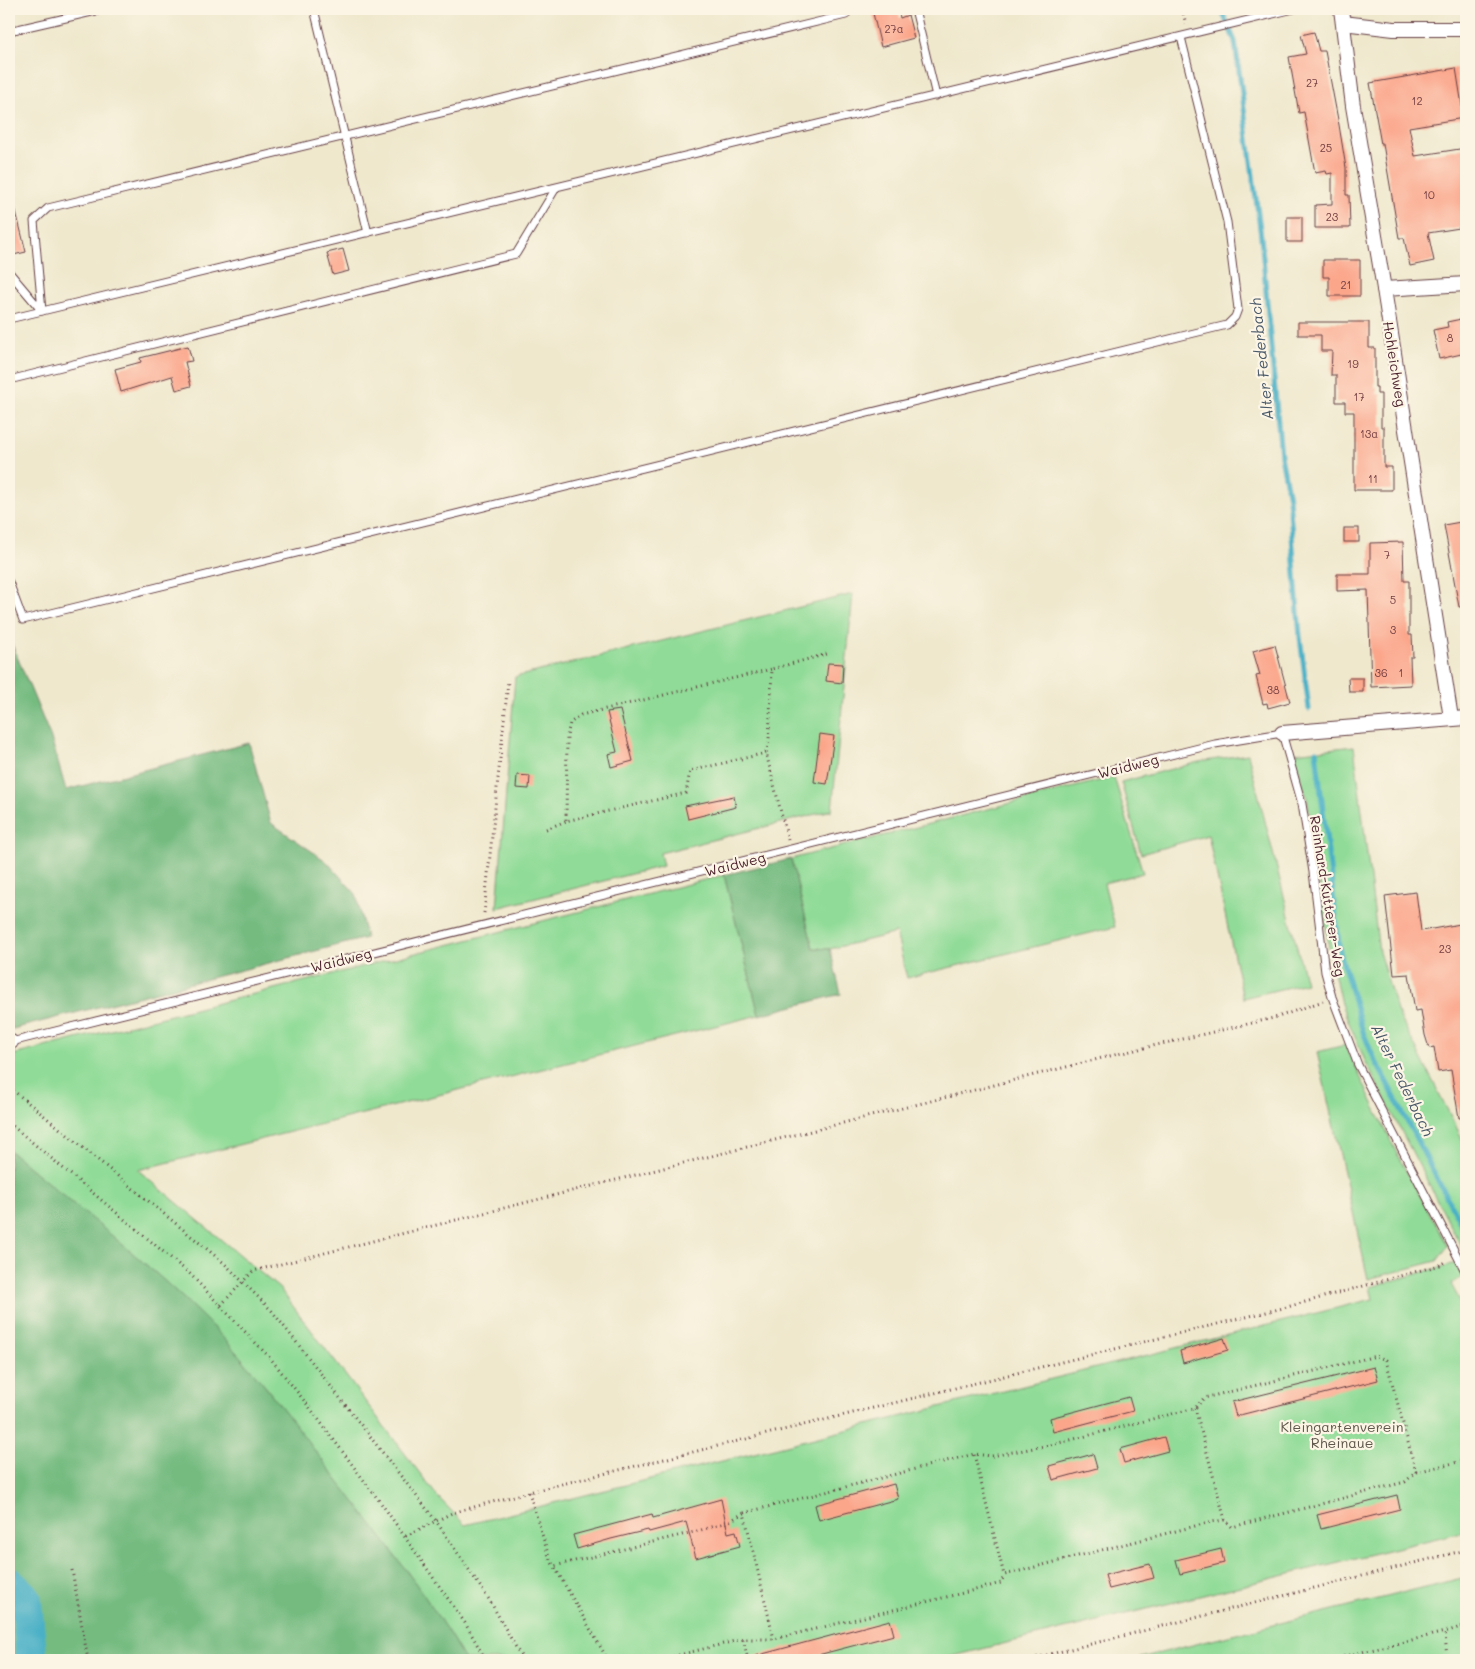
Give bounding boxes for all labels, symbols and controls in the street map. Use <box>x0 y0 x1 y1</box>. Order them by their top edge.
house number: 27a <box>884 21 904 36</box>
house number: 27 <box>1306 75 1318 90</box>
house number: 12 <box>1411 93 1423 108</box>
house number: 25 <box>1320 140 1332 155</box>
house number: 10 <box>1423 187 1435 202</box>
house number: 23 <box>1326 209 1339 224</box>
house number: 21 <box>1340 277 1352 292</box>
water label: Alter Federbach <box>1245 297 1277 421</box>
street label: Hohleichweg <box>1379 320 1411 408</box>
house number: 8 <box>1447 330 1454 345</box>
house number: 19 <box>1347 356 1359 371</box>
house number: 17 <box>1353 389 1365 404</box>
house number: 13a <box>1360 426 1378 441</box>
house number: 11 <box>1368 471 1378 486</box>
house number: 7 <box>1384 547 1390 562</box>
house number: 5 <box>1390 592 1396 607</box>
house number: 3 <box>1390 622 1397 637</box>
house number: 36 <box>1374 665 1388 680</box>
house number: 1 <box>1399 665 1403 680</box>
house number: 38 <box>1266 682 1280 697</box>
street label: Waidweg <box>1096 749 1160 783</box>
street label: Reinhard-Kutterer-Weg <box>1306 814 1350 978</box>
street label: Waidweg <box>703 847 767 881</box>
house number: 23 <box>1439 941 1452 956</box>
street label: Waidweg <box>309 943 373 977</box>
water label: Alter Federbach <box>1367 1021 1439 1139</box>
park label: Kleingartenverein Rheinaue <box>1281 1417 1403 1452</box>

